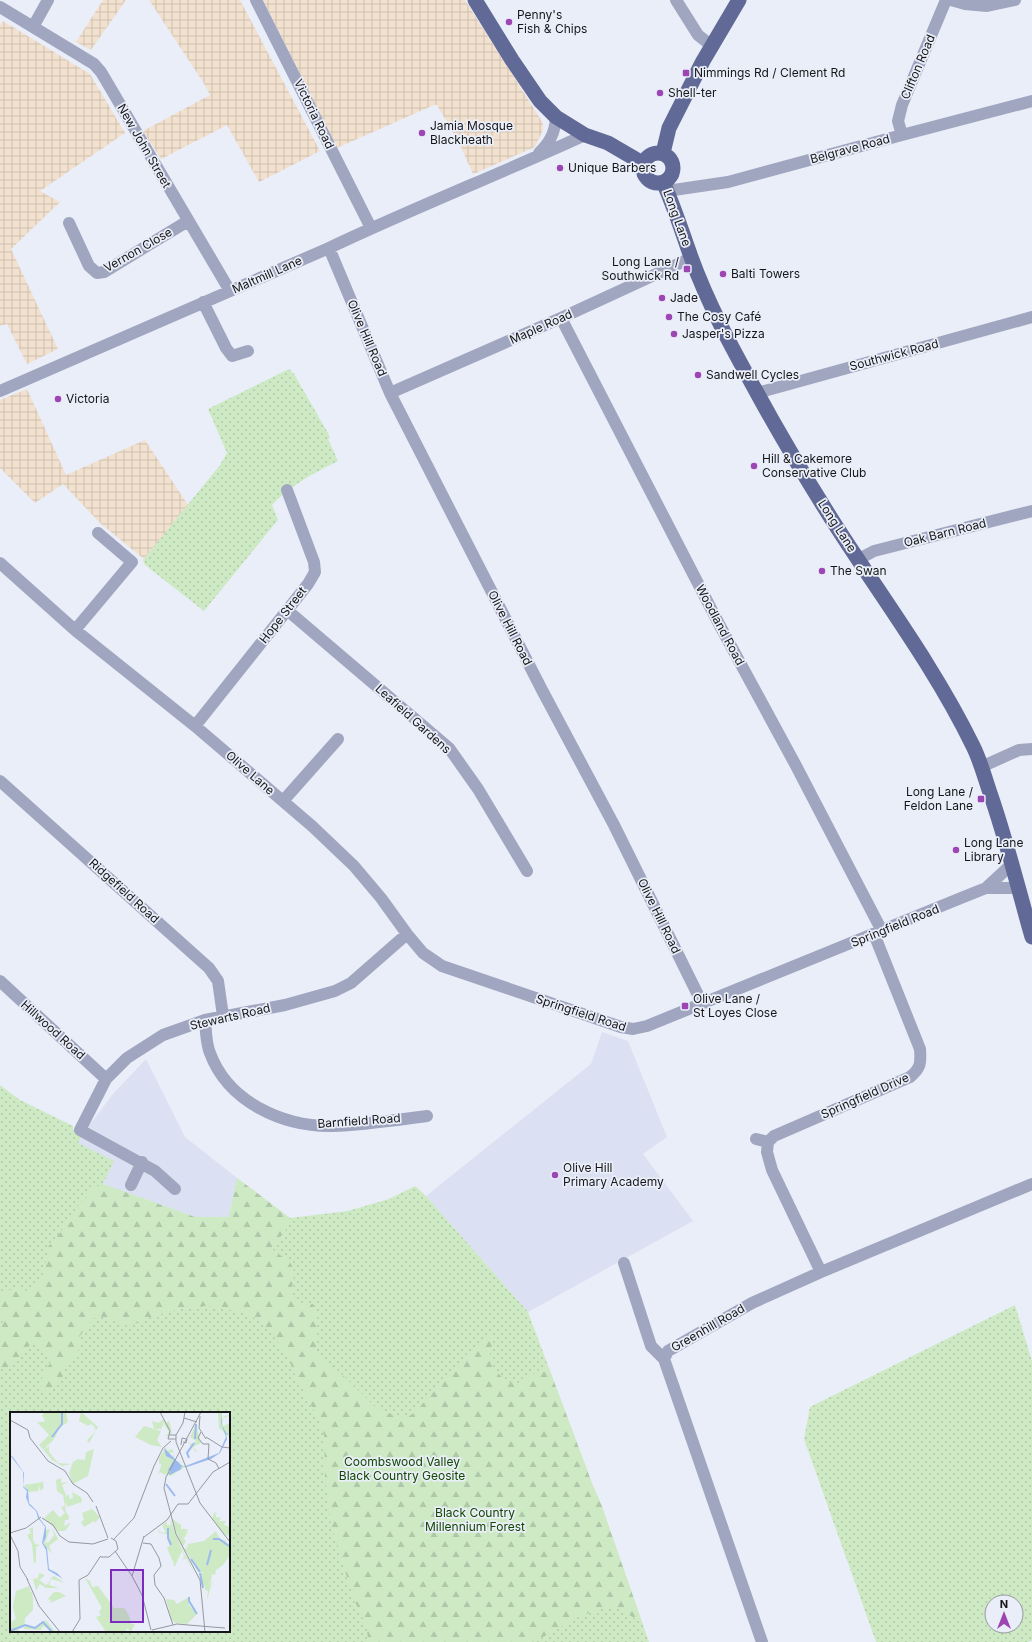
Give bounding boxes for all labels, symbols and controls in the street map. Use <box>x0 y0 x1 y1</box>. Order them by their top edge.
place label: Penny's Fish & Chips <box>517 7 587 36</box>
marker: Penny's Fish & Chips <box>504 17 514 27</box>
street label: Clifton Road <box>897 32 938 102</box>
place label: Nimmings Rd / Clement Rd <box>694 65 845 80</box>
marker: Nimmings Rd / Clement Rd <box>681 68 691 78</box>
street label: Victoria Road <box>291 76 338 151</box>
place label: Shell-ter <box>668 85 717 100</box>
marker: Shell-ter <box>655 88 665 98</box>
street label: New John Street <box>114 101 175 190</box>
place label: Jamia Mosque Blackheath <box>430 118 513 147</box>
marker: Jamia Mosque Blackheath <box>417 128 427 138</box>
street label: Belgrave Road <box>808 131 891 166</box>
place label: Unique Barbers <box>568 160 656 175</box>
marker: Unique Barbers <box>555 163 565 173</box>
street label: Long Lane <box>660 187 695 248</box>
street label: Vernon Close <box>101 224 175 275</box>
street label: Maltmill Lane <box>230 252 304 297</box>
place label: Long Lane / Southwick Rd <box>602 254 680 283</box>
marker: Long Lane / Southwick Rd <box>682 264 692 274</box>
place label: Balti Towers <box>731 266 800 281</box>
marker: Balti Towers <box>718 269 728 279</box>
place label: Jade <box>670 290 698 305</box>
marker: Jade <box>657 293 667 303</box>
street label: Olive Hill Road <box>345 297 390 378</box>
street label: Maple Road <box>507 306 575 347</box>
place label: The Cosy Café <box>677 309 761 324</box>
marker: The Cosy Café <box>664 312 674 322</box>
place label: Jasper's Pizza <box>682 326 765 341</box>
marker: Jasper's Pizza <box>669 329 679 339</box>
street label: Southwick Road <box>848 335 940 374</box>
place label: Sandwell Cycles <box>706 367 799 382</box>
marker: Sandwell Cycles <box>693 370 703 380</box>
place label: Victoria <box>66 391 109 406</box>
marker: Victoria <box>53 394 63 404</box>
place label: Hill & Cakemore Conservative Club <box>762 451 866 480</box>
marker: Hill & Cakemore Conservative Club <box>749 461 759 471</box>
street label: Long Lane <box>815 497 860 555</box>
street label: Oak Barn Road <box>902 515 988 550</box>
place label: The Swan <box>830 563 887 578</box>
marker: The Swan <box>817 566 827 576</box>
street label: Woodland Road <box>693 582 748 668</box>
street label: Hope Street <box>256 583 309 646</box>
street label: Olive Hill Road <box>485 588 536 668</box>
street label: Leafield Gardens <box>372 681 454 756</box>
street label: Olive Lane <box>223 747 278 798</box>
place label: Long Lane / Feldon Lane <box>904 784 974 813</box>
marker: Long Lane / Feldon Lane <box>976 794 986 804</box>
place label: Long Lane Library <box>964 835 1023 864</box>
marker: Long Lane Library <box>951 845 961 855</box>
street label: Ridgefield Road <box>86 855 163 926</box>
street label: Olive Hill Road <box>635 876 684 956</box>
street label: Springfield Road <box>848 901 941 950</box>
street label: Springfield Road <box>534 991 628 1034</box>
place label: Olive Lane / St Loyes Close <box>693 991 777 1020</box>
street label: Hillwood Road <box>18 997 89 1062</box>
street label: Stewarts Road <box>188 1000 272 1033</box>
marker: Olive Lane / St Loyes Close <box>680 1001 690 1011</box>
street label: Springfield Drive <box>818 1069 911 1122</box>
street label: Barnfield Road <box>317 1110 401 1131</box>
place label: Olive Hill Primary Academy <box>563 1160 664 1189</box>
marker: Olive Hill Primary Academy <box>550 1170 560 1180</box>
street label: Greenhill Road <box>668 1300 747 1355</box>
inset map <box>10 1412 230 1632</box>
park label: Coombswood Valley Black Country Geosite <box>339 1454 465 1483</box>
park label: Black Country Millennium Forest <box>425 1505 525 1534</box>
north arrow <box>984 1594 1024 1634</box>
text: N <box>1000 1597 1008 1611</box>

